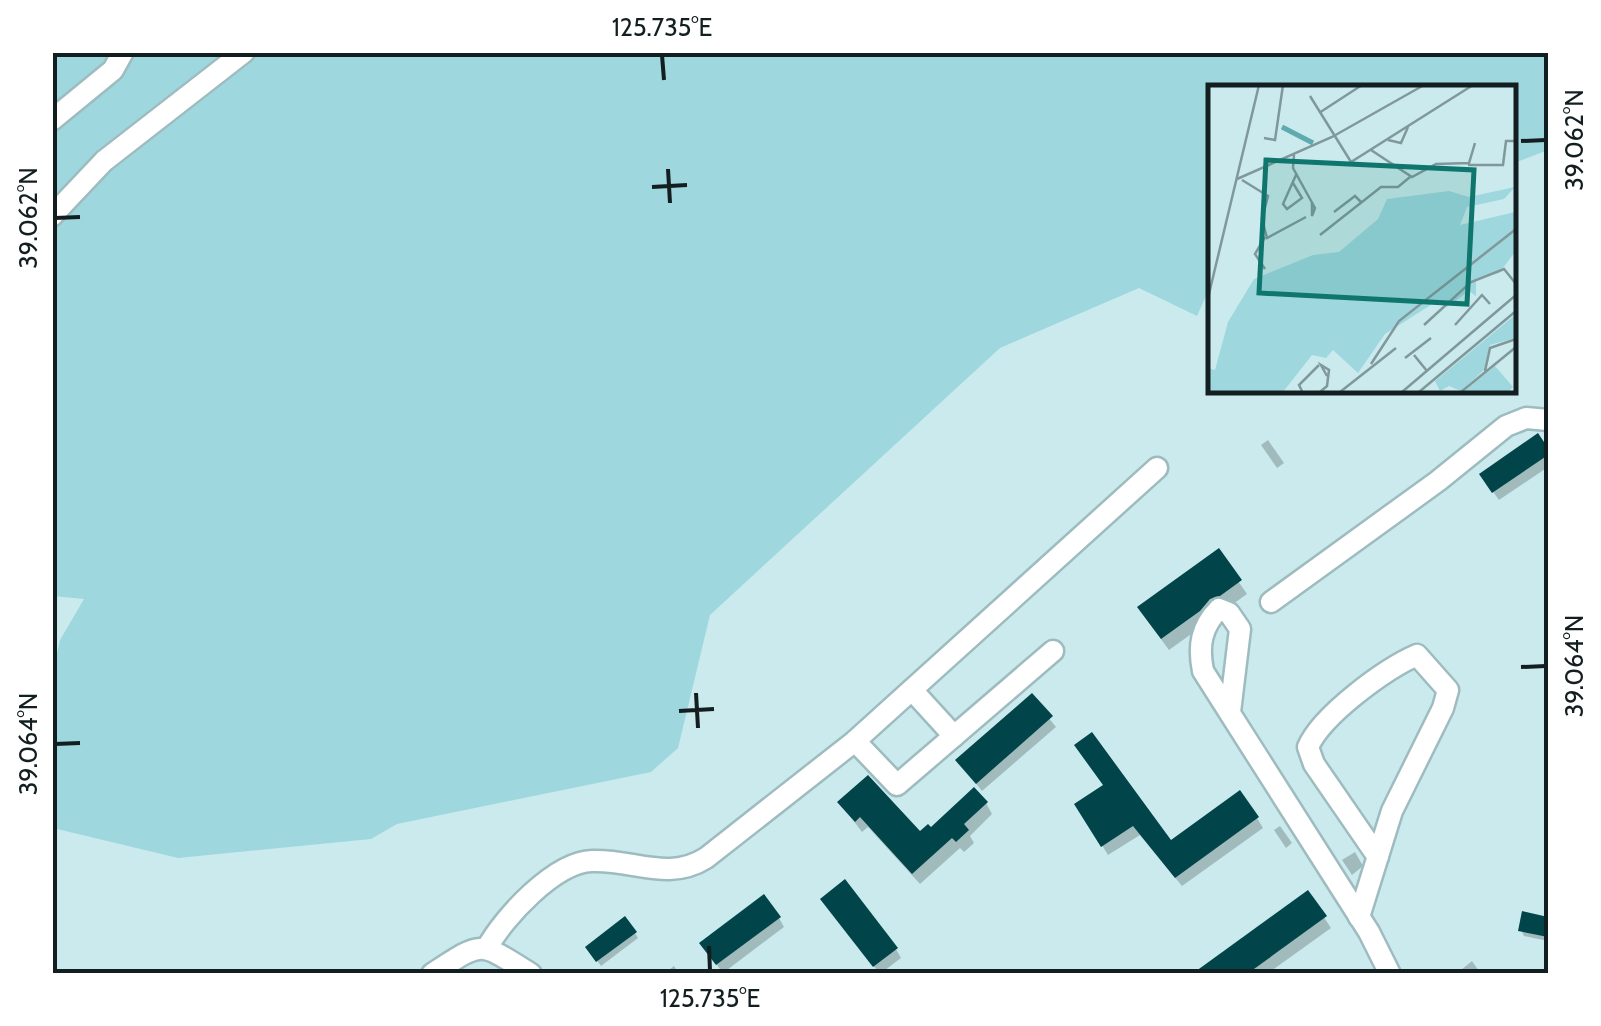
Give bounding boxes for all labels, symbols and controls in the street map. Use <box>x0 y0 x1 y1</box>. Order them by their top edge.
text: 125.735°E <box>612 12 712 42</box>
inset map <box>1208 85 1516 392</box>
text: 39.062°N <box>1559 89 1589 191</box>
text: 39.062°N <box>13 167 43 269</box>
text: 39.064°N <box>1559 615 1589 717</box>
text: 39.064°N <box>13 693 43 795</box>
text: 125.735°E <box>660 983 760 1013</box>

